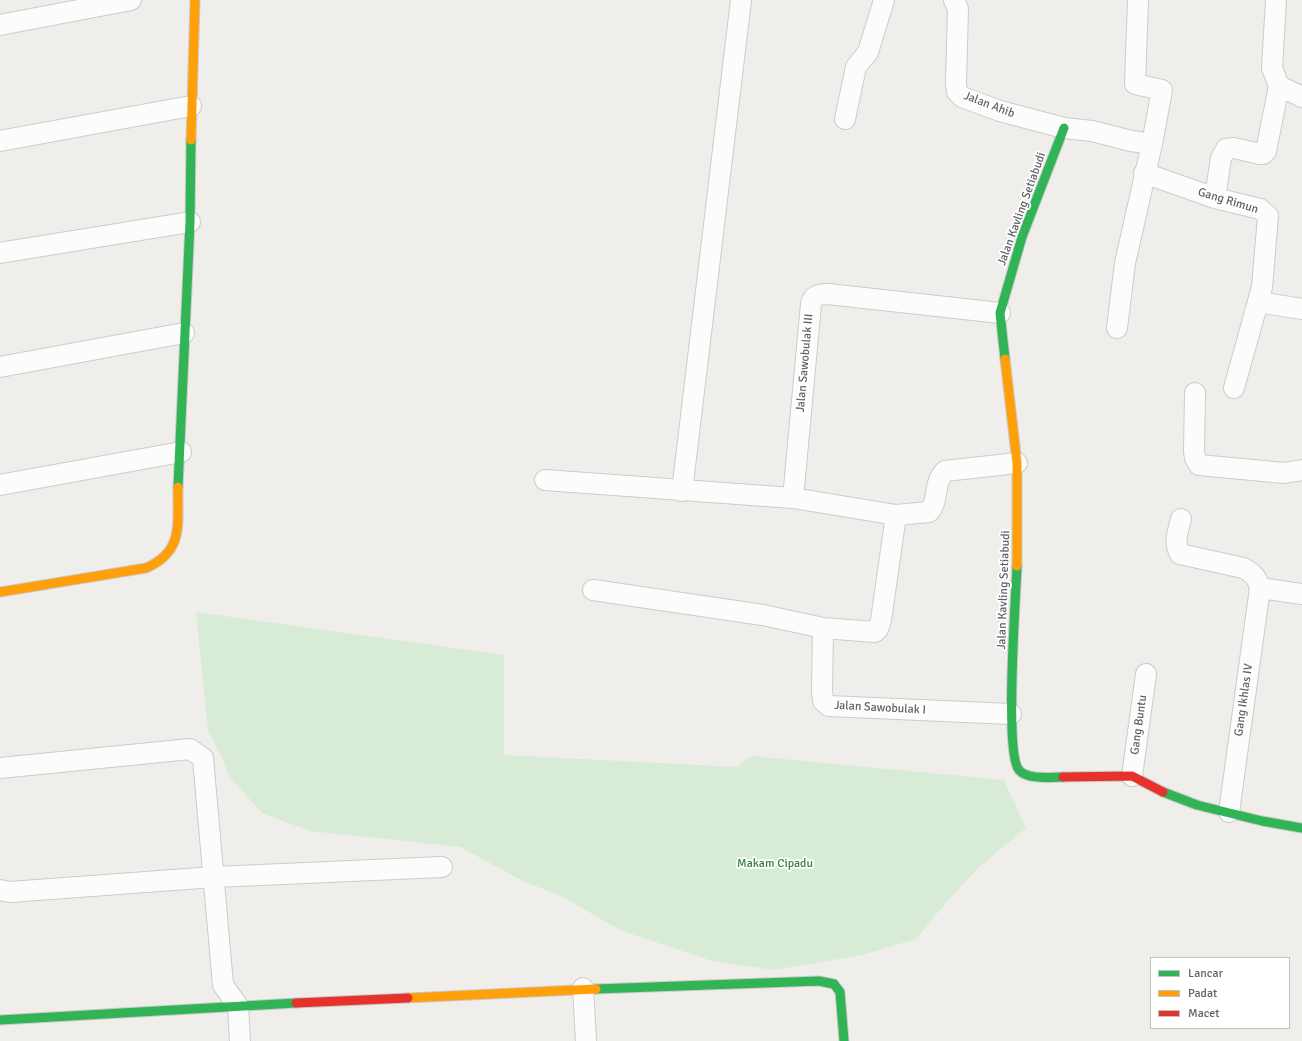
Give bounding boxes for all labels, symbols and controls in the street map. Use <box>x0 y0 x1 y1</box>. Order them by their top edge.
street label: Jalan Ahib <box>961 89 1017 121</box>
street label: Jalan Kavling Setiabudi <box>995 150 1049 268</box>
street label: Gang Rimun <box>1196 185 1260 217</box>
street label: Jalan Sawobulak III <box>794 313 816 413</box>
street label: Jalan Kavling Setiabudi <box>995 530 1013 650</box>
street label: Gang Ikhlas IV <box>1232 663 1256 737</box>
street label: Gang Buntu <box>1128 694 1150 756</box>
street label: Jalan Sawobulak I <box>834 698 926 718</box>
park label: Makam Cipadu <box>737 857 813 871</box>
legend <box>1150 957 1290 1029</box>
text: Lancar <box>1188 966 1223 981</box>
text: Padat <box>1188 986 1217 1001</box>
text: Macet <box>1188 1006 1220 1021</box>

